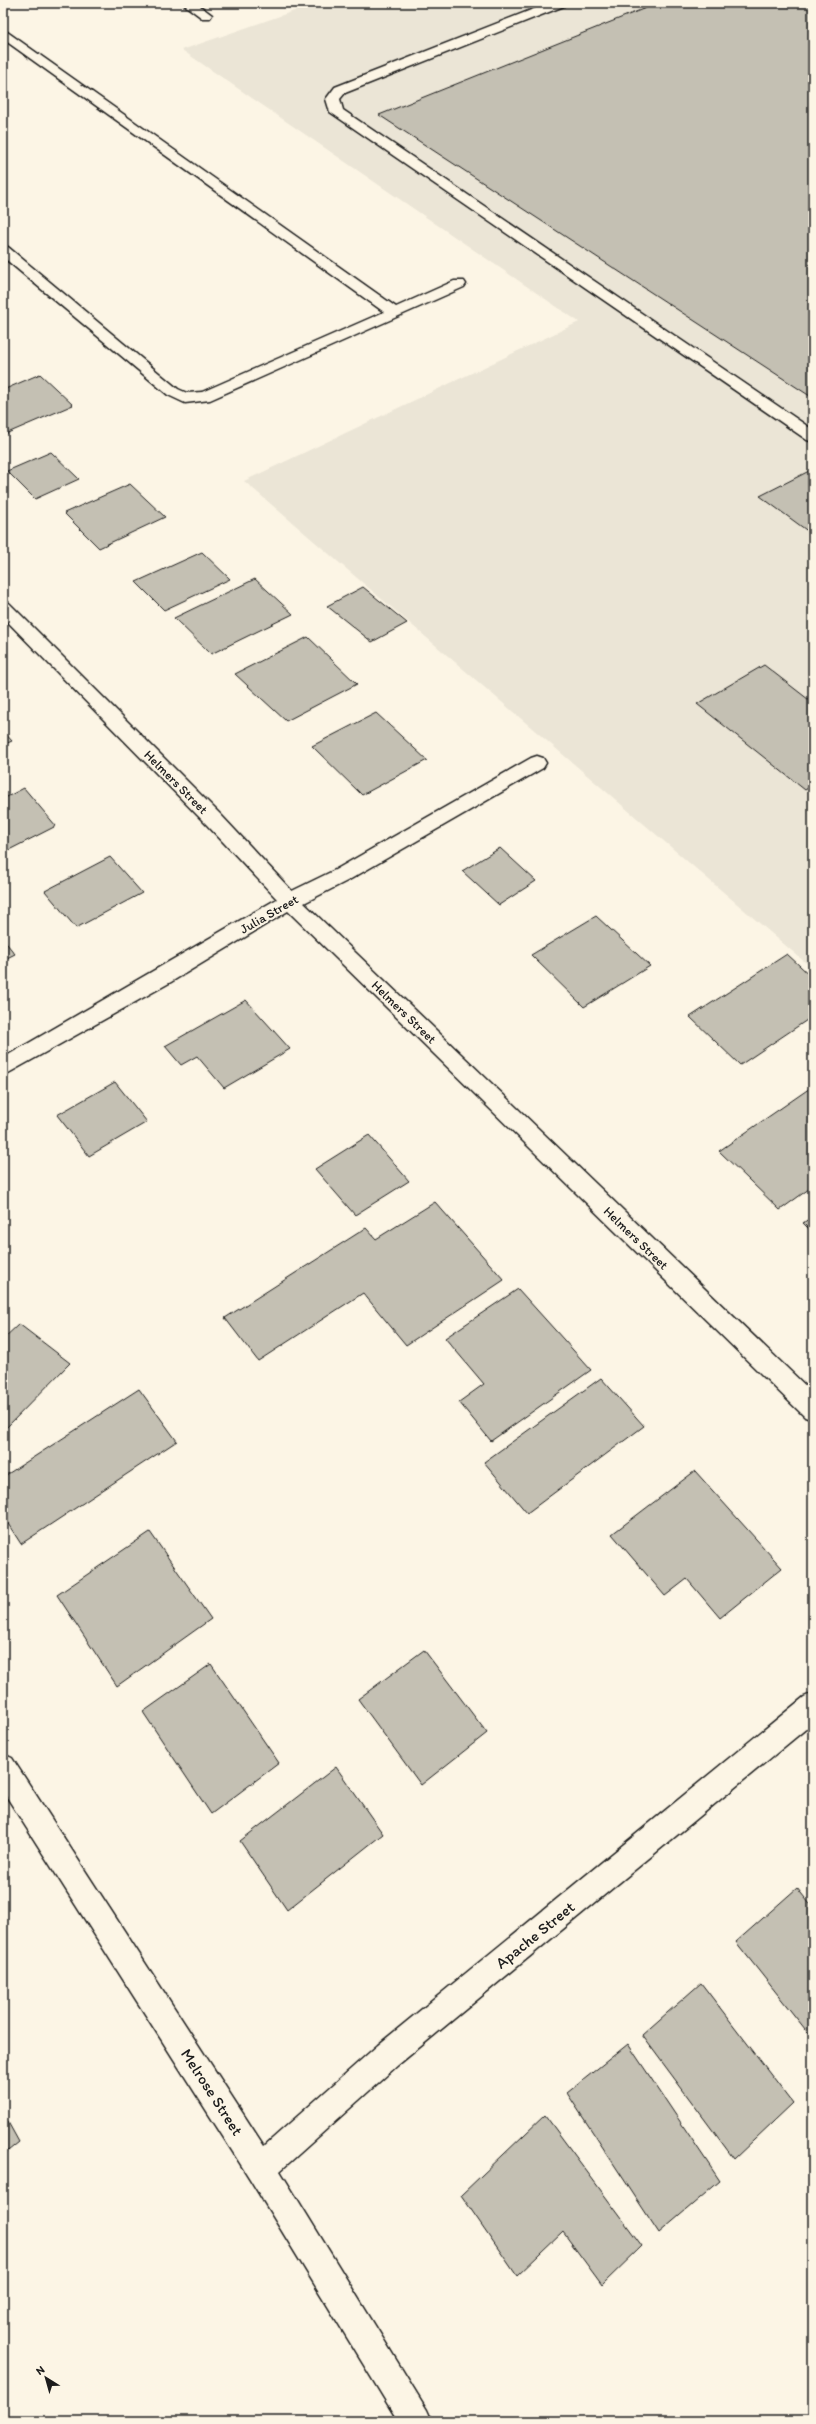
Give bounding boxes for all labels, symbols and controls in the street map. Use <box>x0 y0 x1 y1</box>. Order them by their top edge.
street label: Helmers Street <box>141 747 211 817</box>
street label: Julia Street <box>237 891 301 937</box>
street label: Helmers Street <box>369 977 439 1047</box>
street label: Helmers Street <box>601 1203 671 1273</box>
street label: Apache Street <box>492 1897 578 1973</box>
street label: Melrose Street <box>177 2045 247 2139</box>
north arrow <box>26 2358 66 2398</box>
text: N <box>33 2363 47 2378</box>

